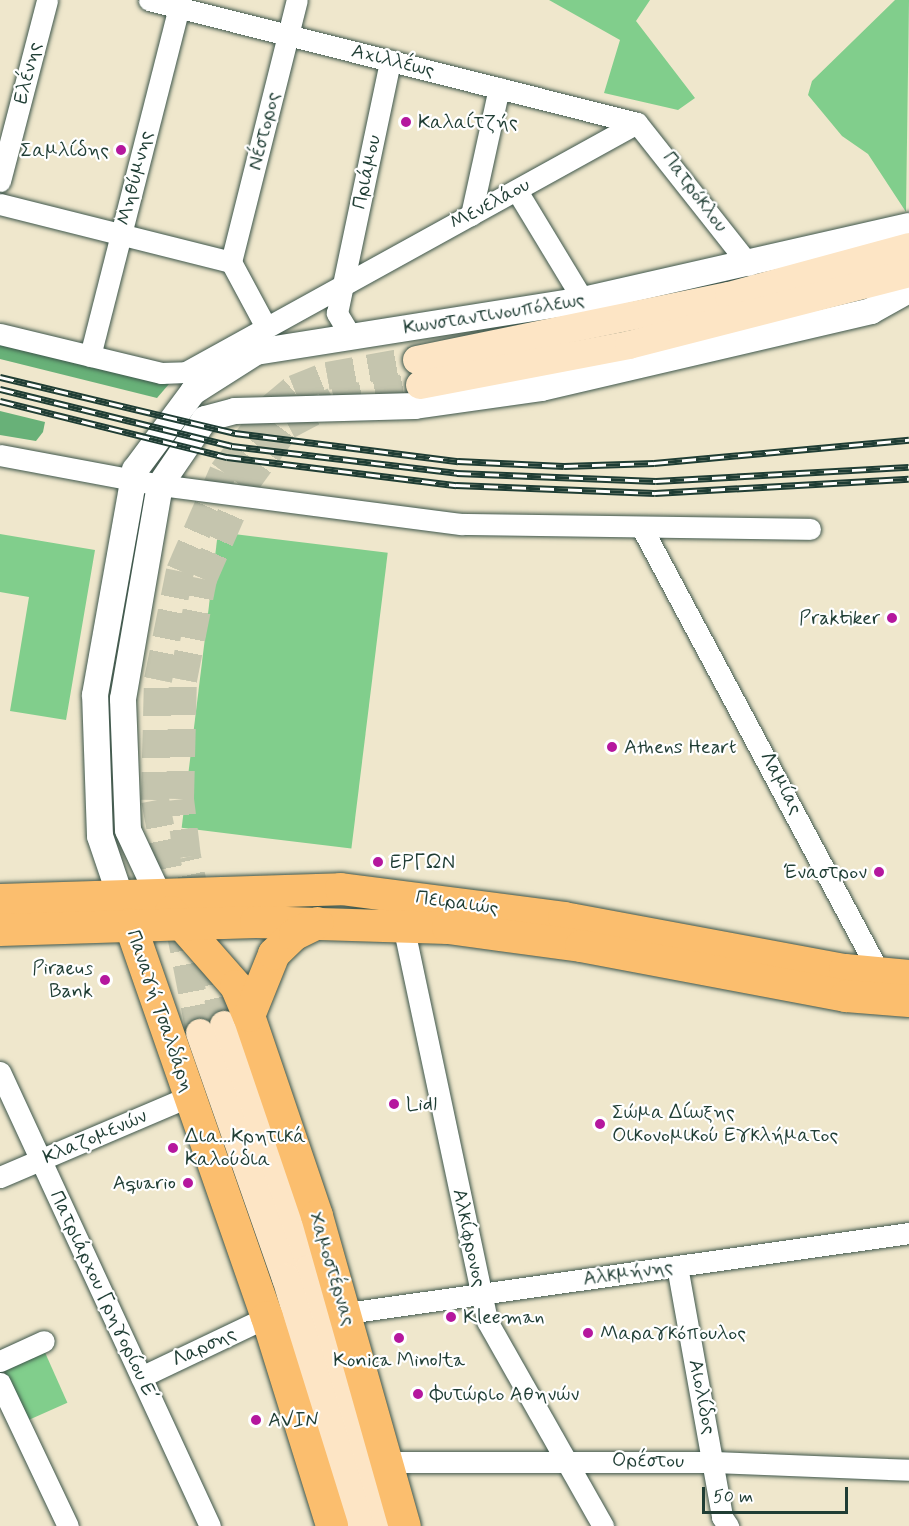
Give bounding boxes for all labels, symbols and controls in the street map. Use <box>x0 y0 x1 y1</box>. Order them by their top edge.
street label: Αχιλλέως <box>349 39 437 83</box>
street label: Ελένης <box>9 40 47 106</box>
street label: Νέστορος <box>243 89 285 173</box>
place label: Καλαίτζής <box>418 110 518 134</box>
marker: Καλαίτζής <box>399 115 413 129</box>
street label: Μηθύμνης <box>112 128 158 228</box>
street label: Πριάμου <box>347 133 387 211</box>
place label: Σαμλίδης <box>20 138 109 162</box>
marker: Σαμλίδης <box>114 143 128 157</box>
street label: Πατρόκλου <box>657 147 733 237</box>
street label: Μενελάου <box>446 173 534 235</box>
street label: Κωνσταντινουπόλεως <box>402 288 586 340</box>
place label: Praktiker <box>799 606 880 630</box>
marker: Praktiker <box>885 611 899 625</box>
place label: Athens Heart <box>624 735 738 759</box>
marker: Athens Heart <box>605 740 619 754</box>
street label: Λαμίας <box>754 747 808 819</box>
place label: ΕΡΓΩΝ <box>390 850 455 874</box>
marker: ΕΡΓΩΝ <box>371 855 385 869</box>
place label: Έναστρον <box>783 860 867 884</box>
marker: Έναστρον <box>872 865 886 879</box>
street label: Πειραιώς <box>414 885 500 921</box>
street label: Παναγή Τσαλδάρη <box>121 927 199 1095</box>
place label: Piraeus Bank <box>32 957 93 1004</box>
marker: Piraeus Bank <box>98 973 112 987</box>
place label: Lidl <box>406 1092 437 1116</box>
marker: Lidl <box>387 1097 401 1111</box>
place label: Σώμα Δίωξης Οικονομικού Εγκλήματος <box>612 1100 838 1147</box>
street label: Κλαζομενών <box>39 1104 151 1170</box>
marker: Σώμα Δίωξης Οικονομικού Εγκλήματος <box>593 1117 607 1131</box>
place label: Δια...Κρητικά Καλούδια <box>185 1124 306 1171</box>
marker: Δια...Κρητικά Καλούδια <box>166 1141 180 1155</box>
place label: Aquario <box>113 1171 176 1195</box>
marker: Aquario <box>181 1176 195 1190</box>
street label: Αλκίφρονος <box>447 1186 491 1290</box>
street label: Πατριάρχου Γρηγορίου Ε΄ <box>44 1187 166 1411</box>
street label: Χαμοστέρνας <box>303 1209 361 1329</box>
street label: Αλκμήνης <box>582 1255 674 1291</box>
place label: Kleeman <box>463 1305 544 1329</box>
marker: Kleeman <box>444 1310 458 1324</box>
place label: Μαραγκόπουλος <box>600 1321 746 1345</box>
street label: Λαρσης <box>168 1322 240 1372</box>
marker: Μαραγκόπουλος <box>581 1326 595 1340</box>
marker: Konica Minolta <box>392 1331 406 1345</box>
place label: Konica Minolta <box>333 1348 465 1372</box>
street label: Αιολίδος <box>683 1357 721 1437</box>
place label: Φυτώριο Αθηνών <box>430 1382 579 1406</box>
marker: Φυτώριο Αθηνών <box>411 1387 425 1401</box>
place label: AVIN <box>268 1408 319 1432</box>
marker: AVIN <box>249 1413 263 1427</box>
street label: Ορέστου <box>612 1448 684 1474</box>
scale bar <box>705 1475 850 1513</box>
text: 50 m <box>713 1485 753 1509</box>

